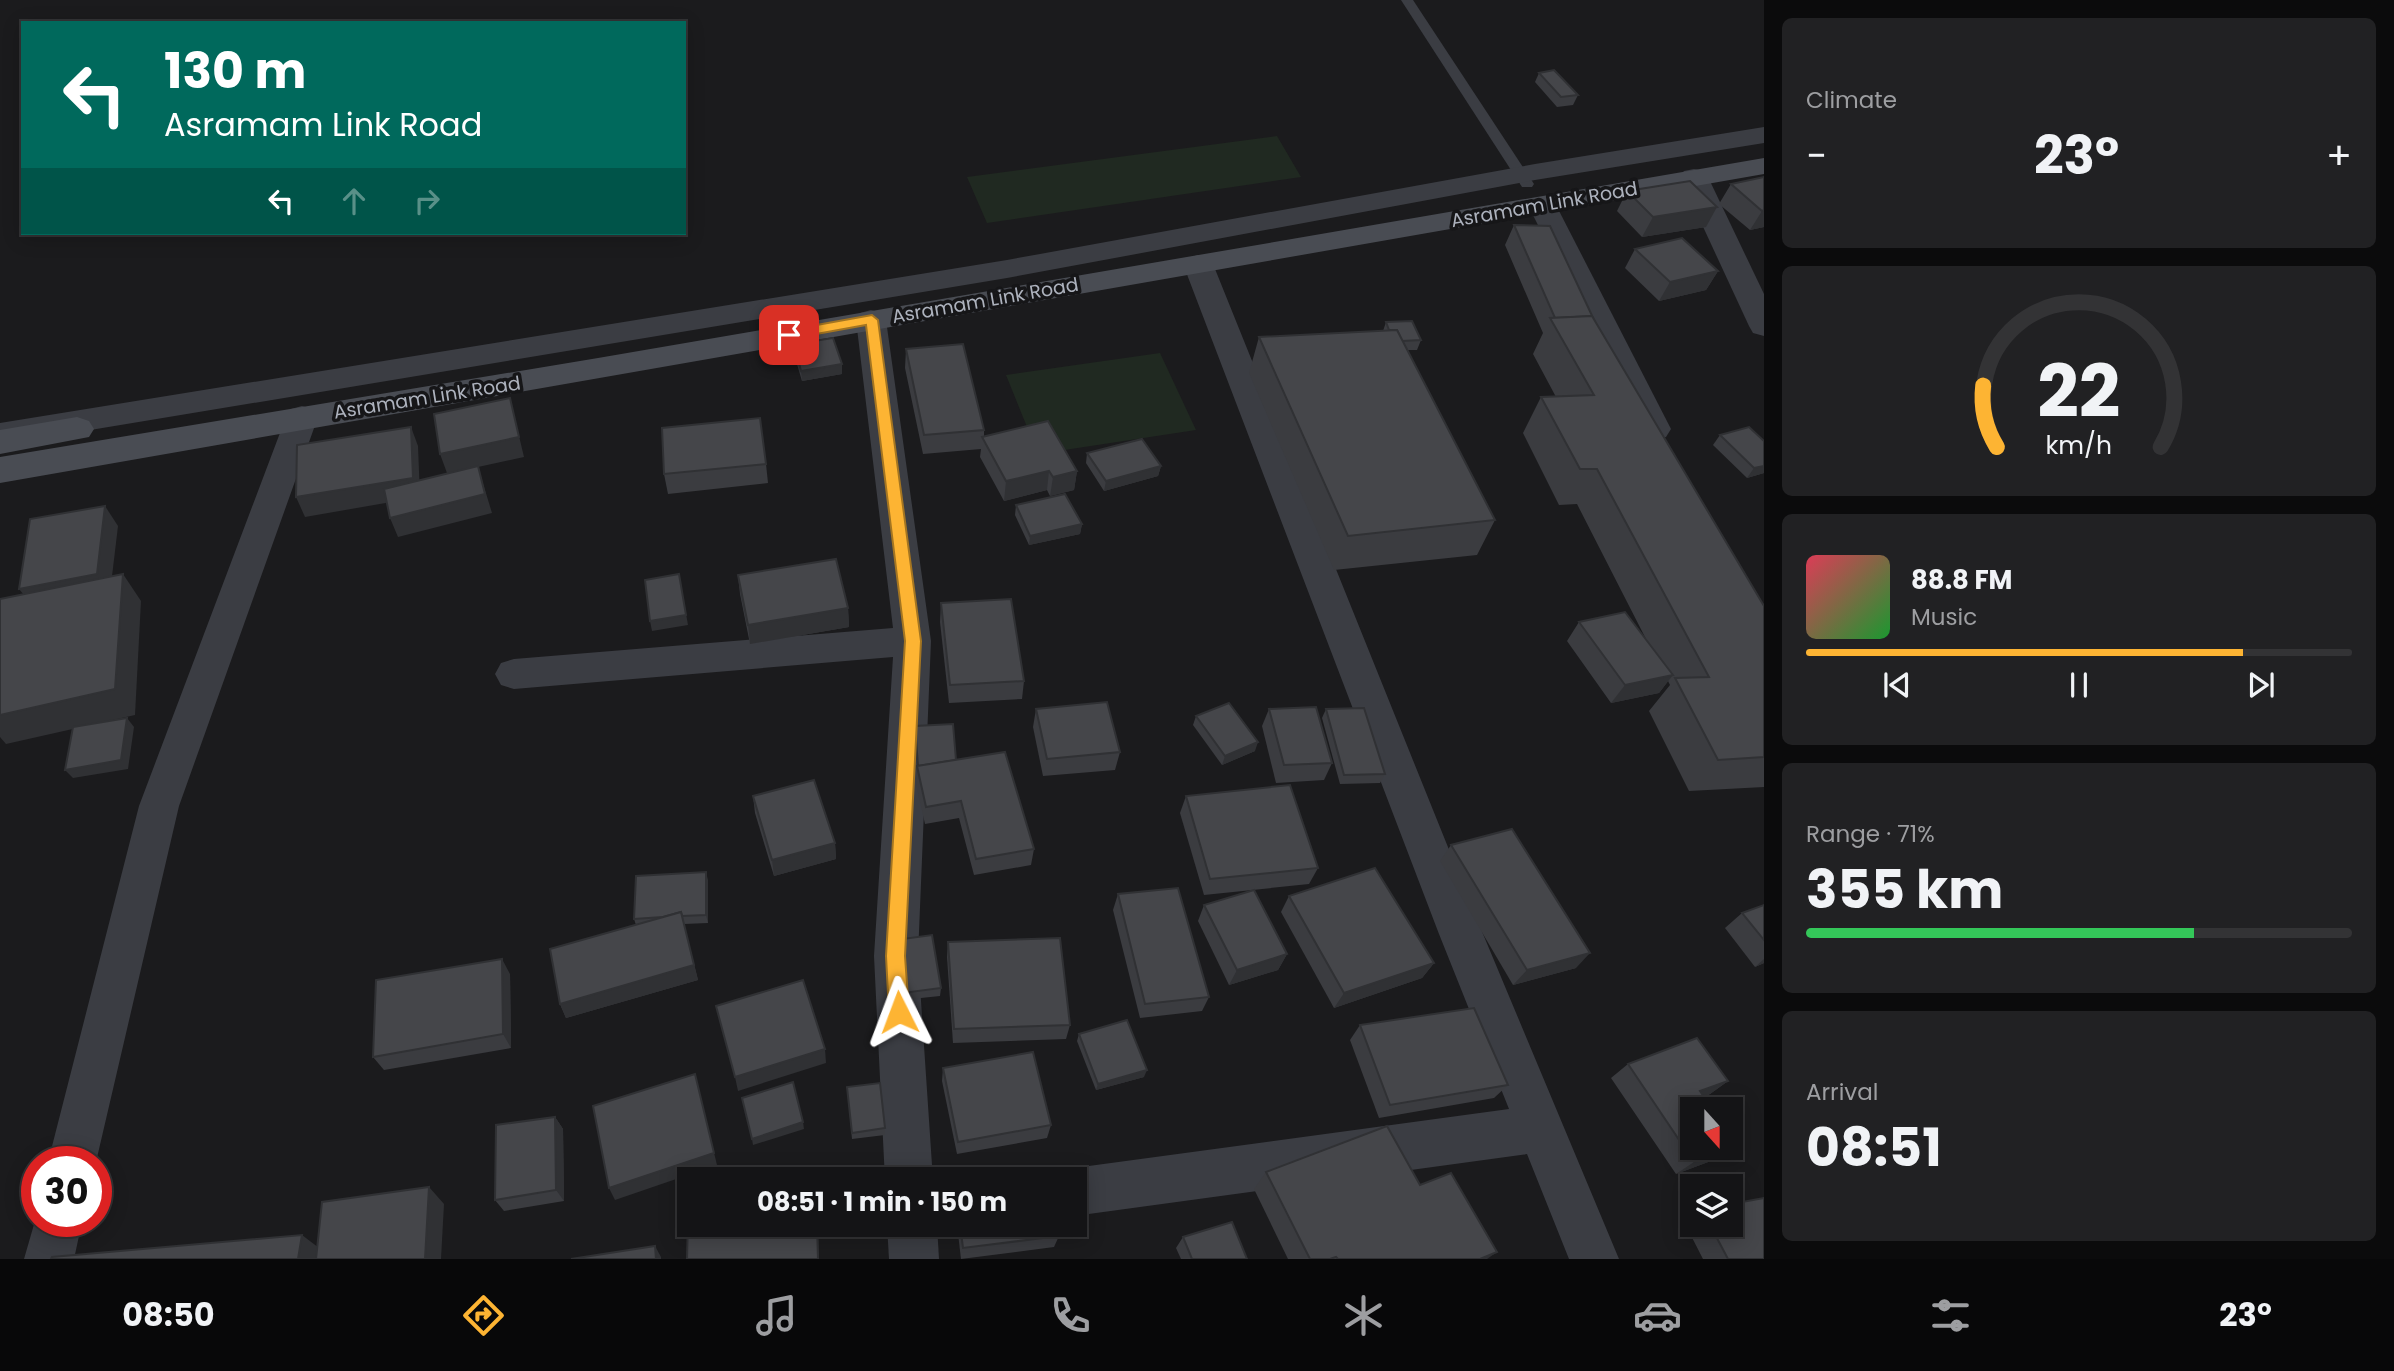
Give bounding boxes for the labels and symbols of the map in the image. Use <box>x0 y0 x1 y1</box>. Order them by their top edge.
street label: Asramam Link Road <box>1449 175 1640 234</box>
street label: Asramam Link Road <box>890 271 1081 330</box>
pin <box>759 305 819 365</box>
street label: Asramam Link Road <box>332 369 523 426</box>
position arrow <box>862 975 936 1049</box>
north arrow <box>1680 1097 1743 1160</box>
speed limit sign: 30 <box>21 1146 112 1237</box>

